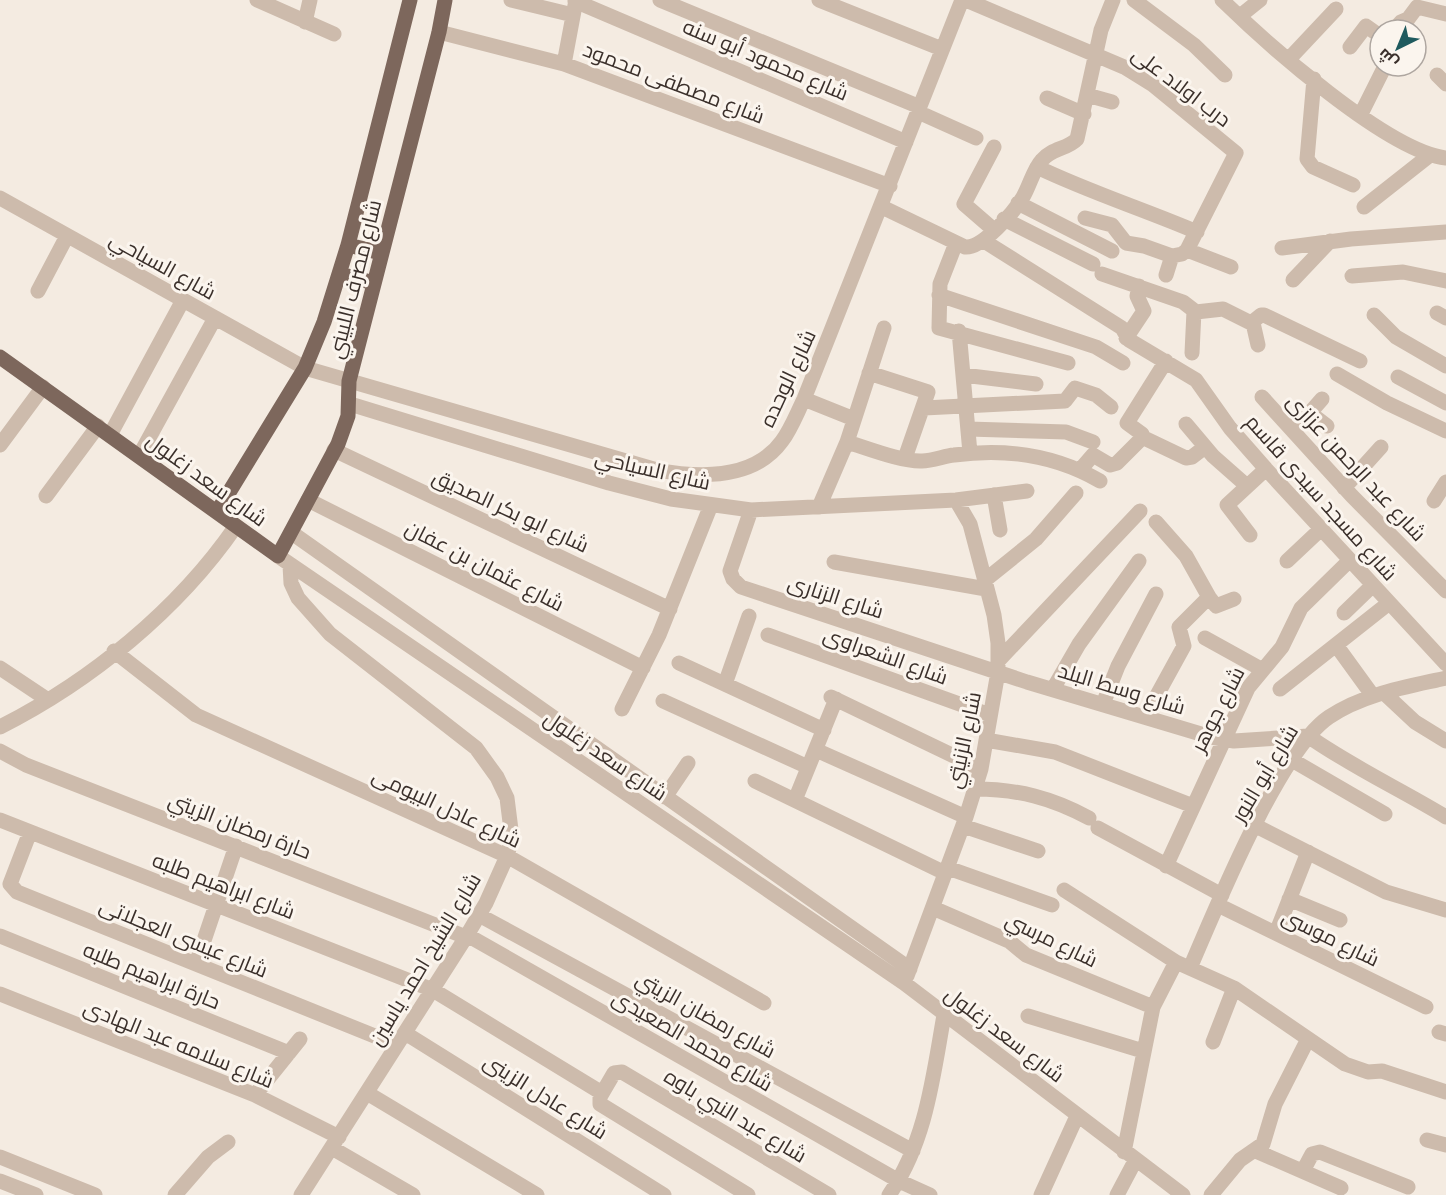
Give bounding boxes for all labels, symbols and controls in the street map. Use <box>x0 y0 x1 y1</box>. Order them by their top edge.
street label: شارع محمود أبو سنه <box>679 11 853 107</box>
north arrow <box>1368 18 1428 78</box>
street label: شارع مصطفى محمود <box>579 34 769 130</box>
street label: درب اولاد على <box>1127 39 1237 133</box>
text: ش <box>1373 45 1402 73</box>
street label: شارع مصرف اللبيني <box>321 197 390 362</box>
street label: شارع السياحي <box>103 224 221 308</box>
street label: شارع الوحده <box>752 325 823 432</box>
street label: شارع عبد الرحمن عزازى <box>1280 387 1433 548</box>
street label: شارع مسجد سيدى قاسم <box>1239 408 1404 587</box>
street label: شارع سعد زغلول <box>140 426 273 533</box>
street label: شارع السياحي <box>592 442 714 499</box>
street label: شارع ابو بكر الصديق <box>428 461 594 559</box>
street label: شارع عثمان بن عفان <box>400 513 569 618</box>
street label: شارع الزنارى <box>784 567 888 626</box>
street label: شارع الشعراوى <box>819 619 952 691</box>
street label: شارع وسط البلد <box>1055 655 1189 722</box>
street label: شارع جوهر <box>1183 661 1251 758</box>
street label: شارع الزنيتي <box>939 689 990 792</box>
street label: شارع سعد زغلول <box>538 703 673 807</box>
street label: شارع أبو النور <box>1223 719 1305 828</box>
street label: شارع عادل البيومى <box>368 760 526 855</box>
street label: حارة رمضان الزيتي <box>163 785 316 868</box>
street label: شارع ابراهيم طلبه <box>148 845 299 926</box>
street label: شارع الشيخ احمد ياسين <box>361 867 488 1051</box>
street label: شارع عيسى العجلاتى <box>95 890 272 985</box>
street label: شارع موسى <box>1277 901 1384 974</box>
street label: شارع مرسي <box>1000 905 1103 975</box>
street label: حارة ابراهيم طلبه <box>79 935 225 1016</box>
street label: شارع رمضان الزيتي <box>630 964 781 1067</box>
street label: شارع سعد زغلول <box>939 980 1071 1089</box>
street label: شارع محمد الصعيدى <box>607 983 778 1098</box>
street label: شارع سلامه عبد الهادى <box>79 992 278 1095</box>
street label: شارع عادل الزينى <box>478 1047 613 1146</box>
street label: شارع عبد النبي باوه <box>658 1061 813 1171</box>

